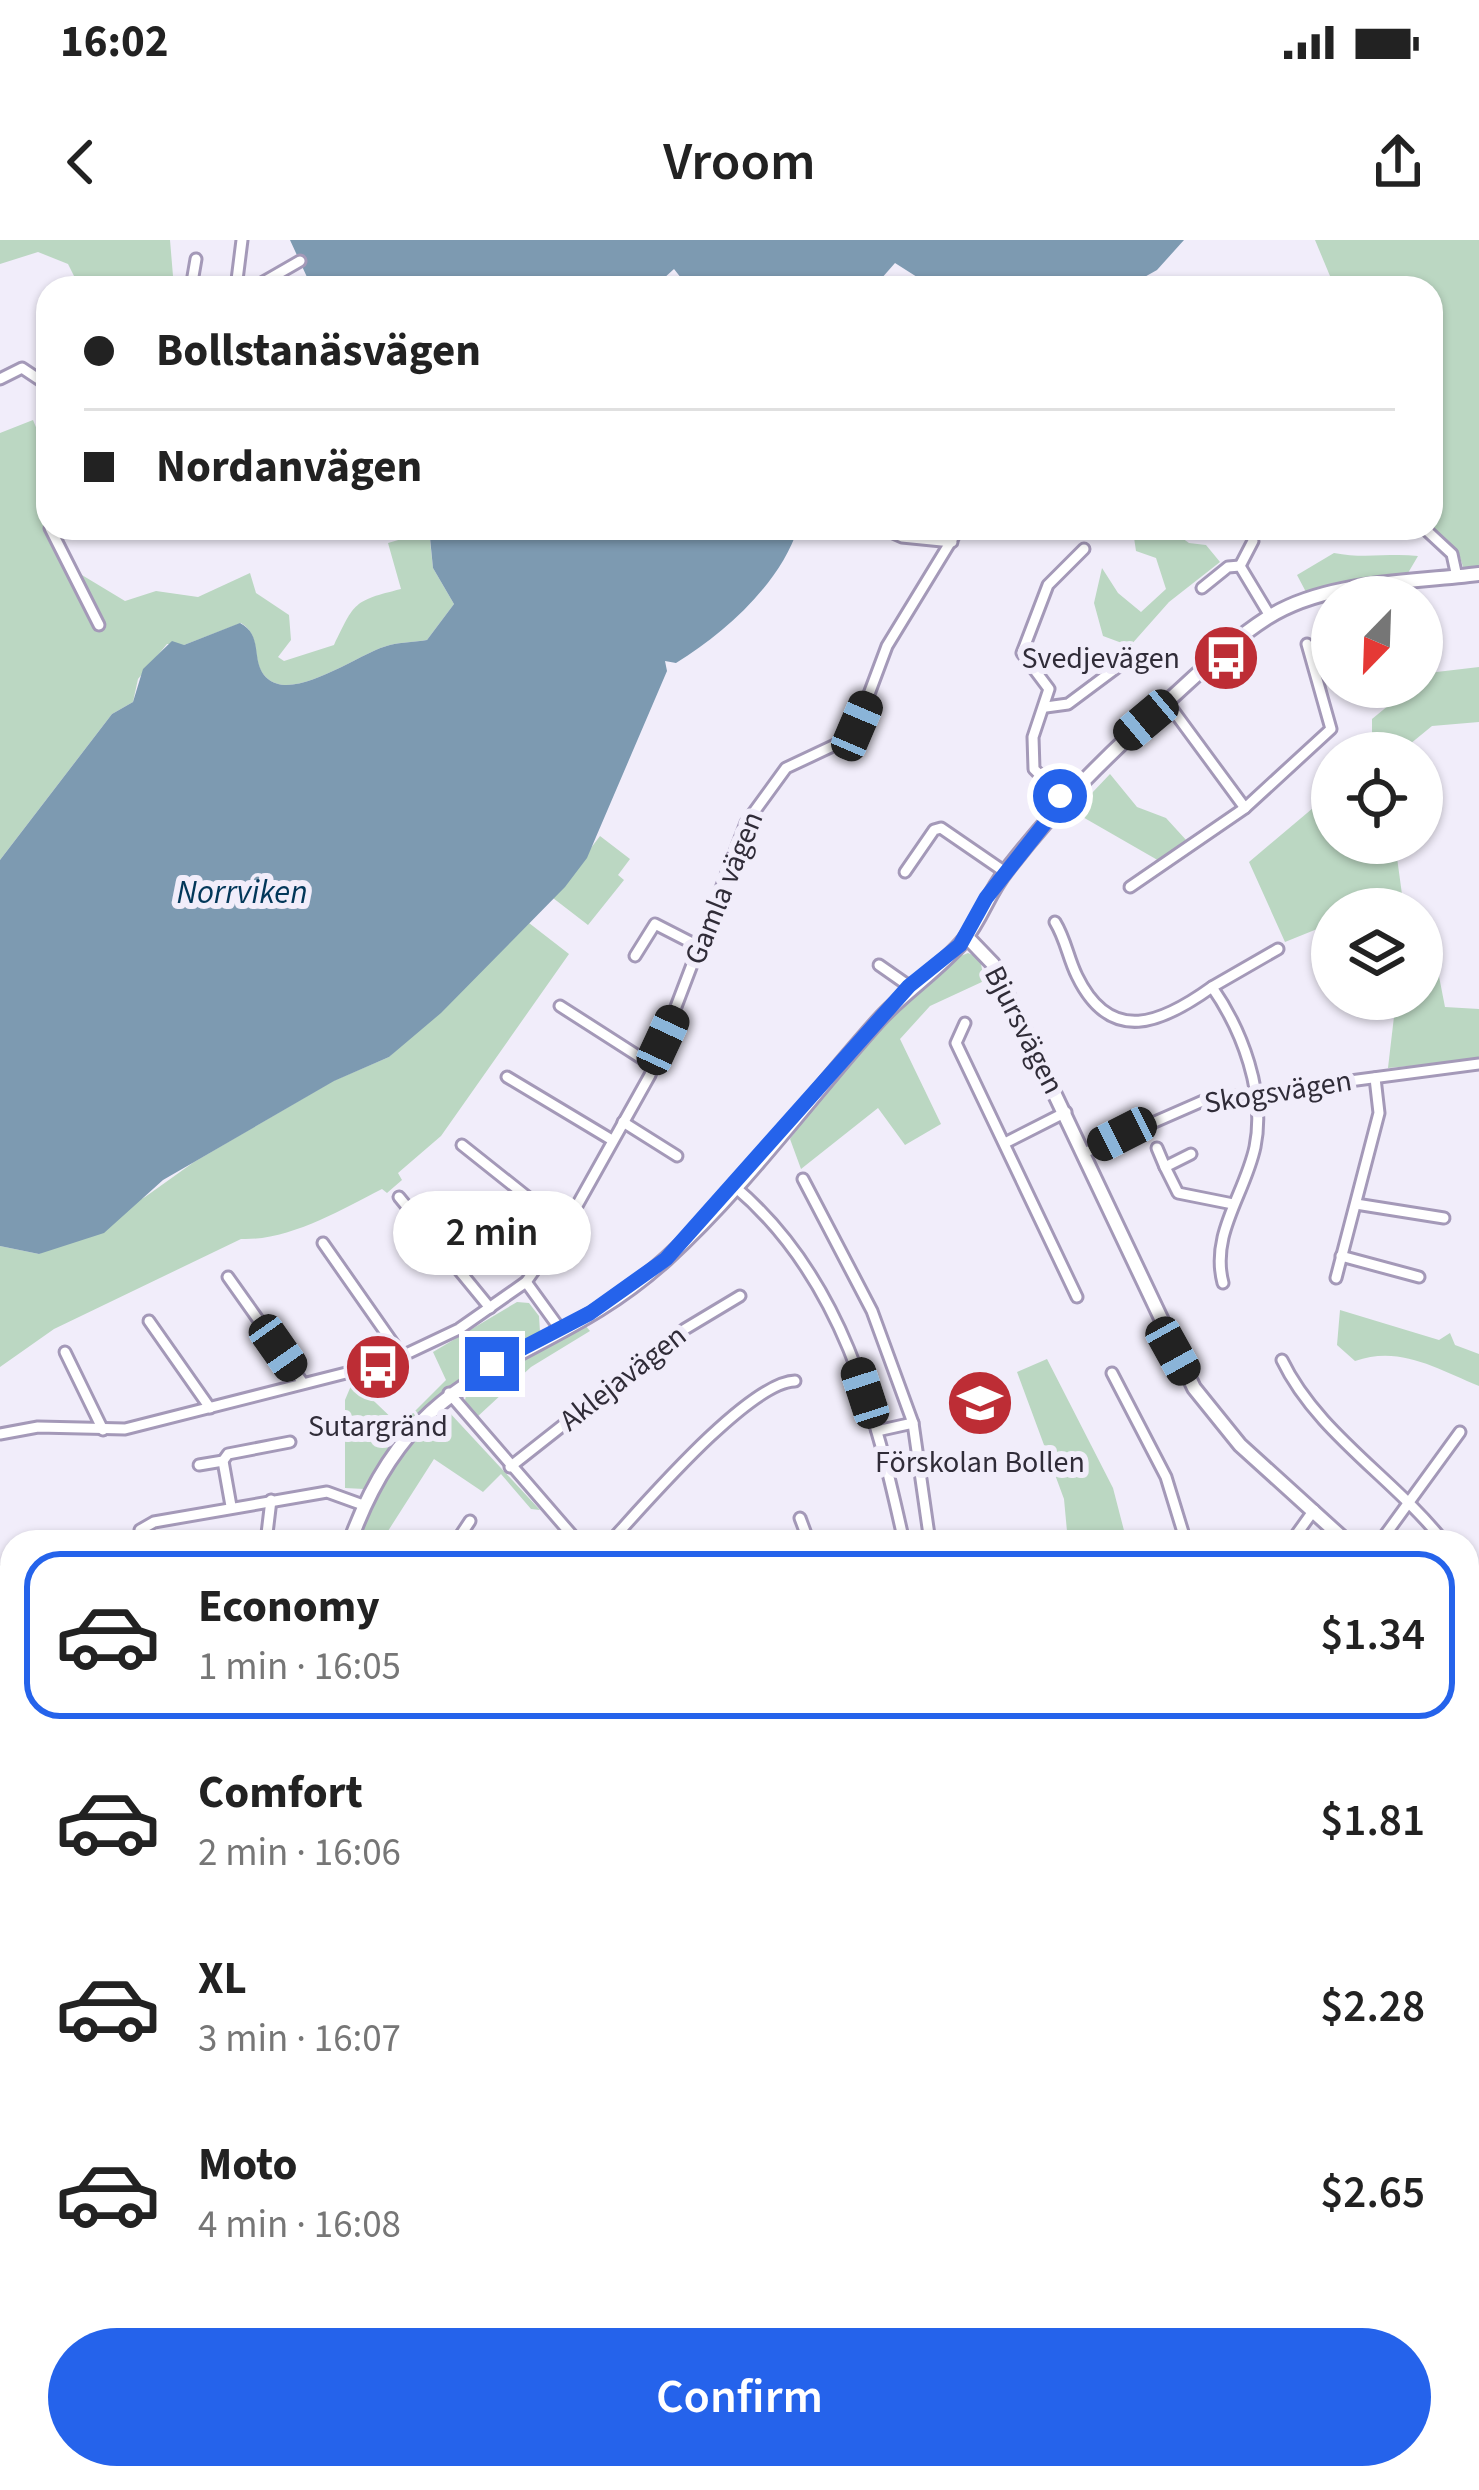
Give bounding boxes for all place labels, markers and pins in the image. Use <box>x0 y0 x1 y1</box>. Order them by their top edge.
bus stop icon: Svedjevägen <box>1191 623 1261 693</box>
place label: Svedjevägen <box>1022 637 1180 680</box>
bus stop icon: Sutargränd <box>343 1332 413 1402</box>
school or university icon: Förskolan Bollen <box>945 1368 1015 1438</box>
place label: Sutargränd <box>308 1405 448 1448</box>
place label: Förskolan Bollen <box>875 1441 1085 1484</box>

